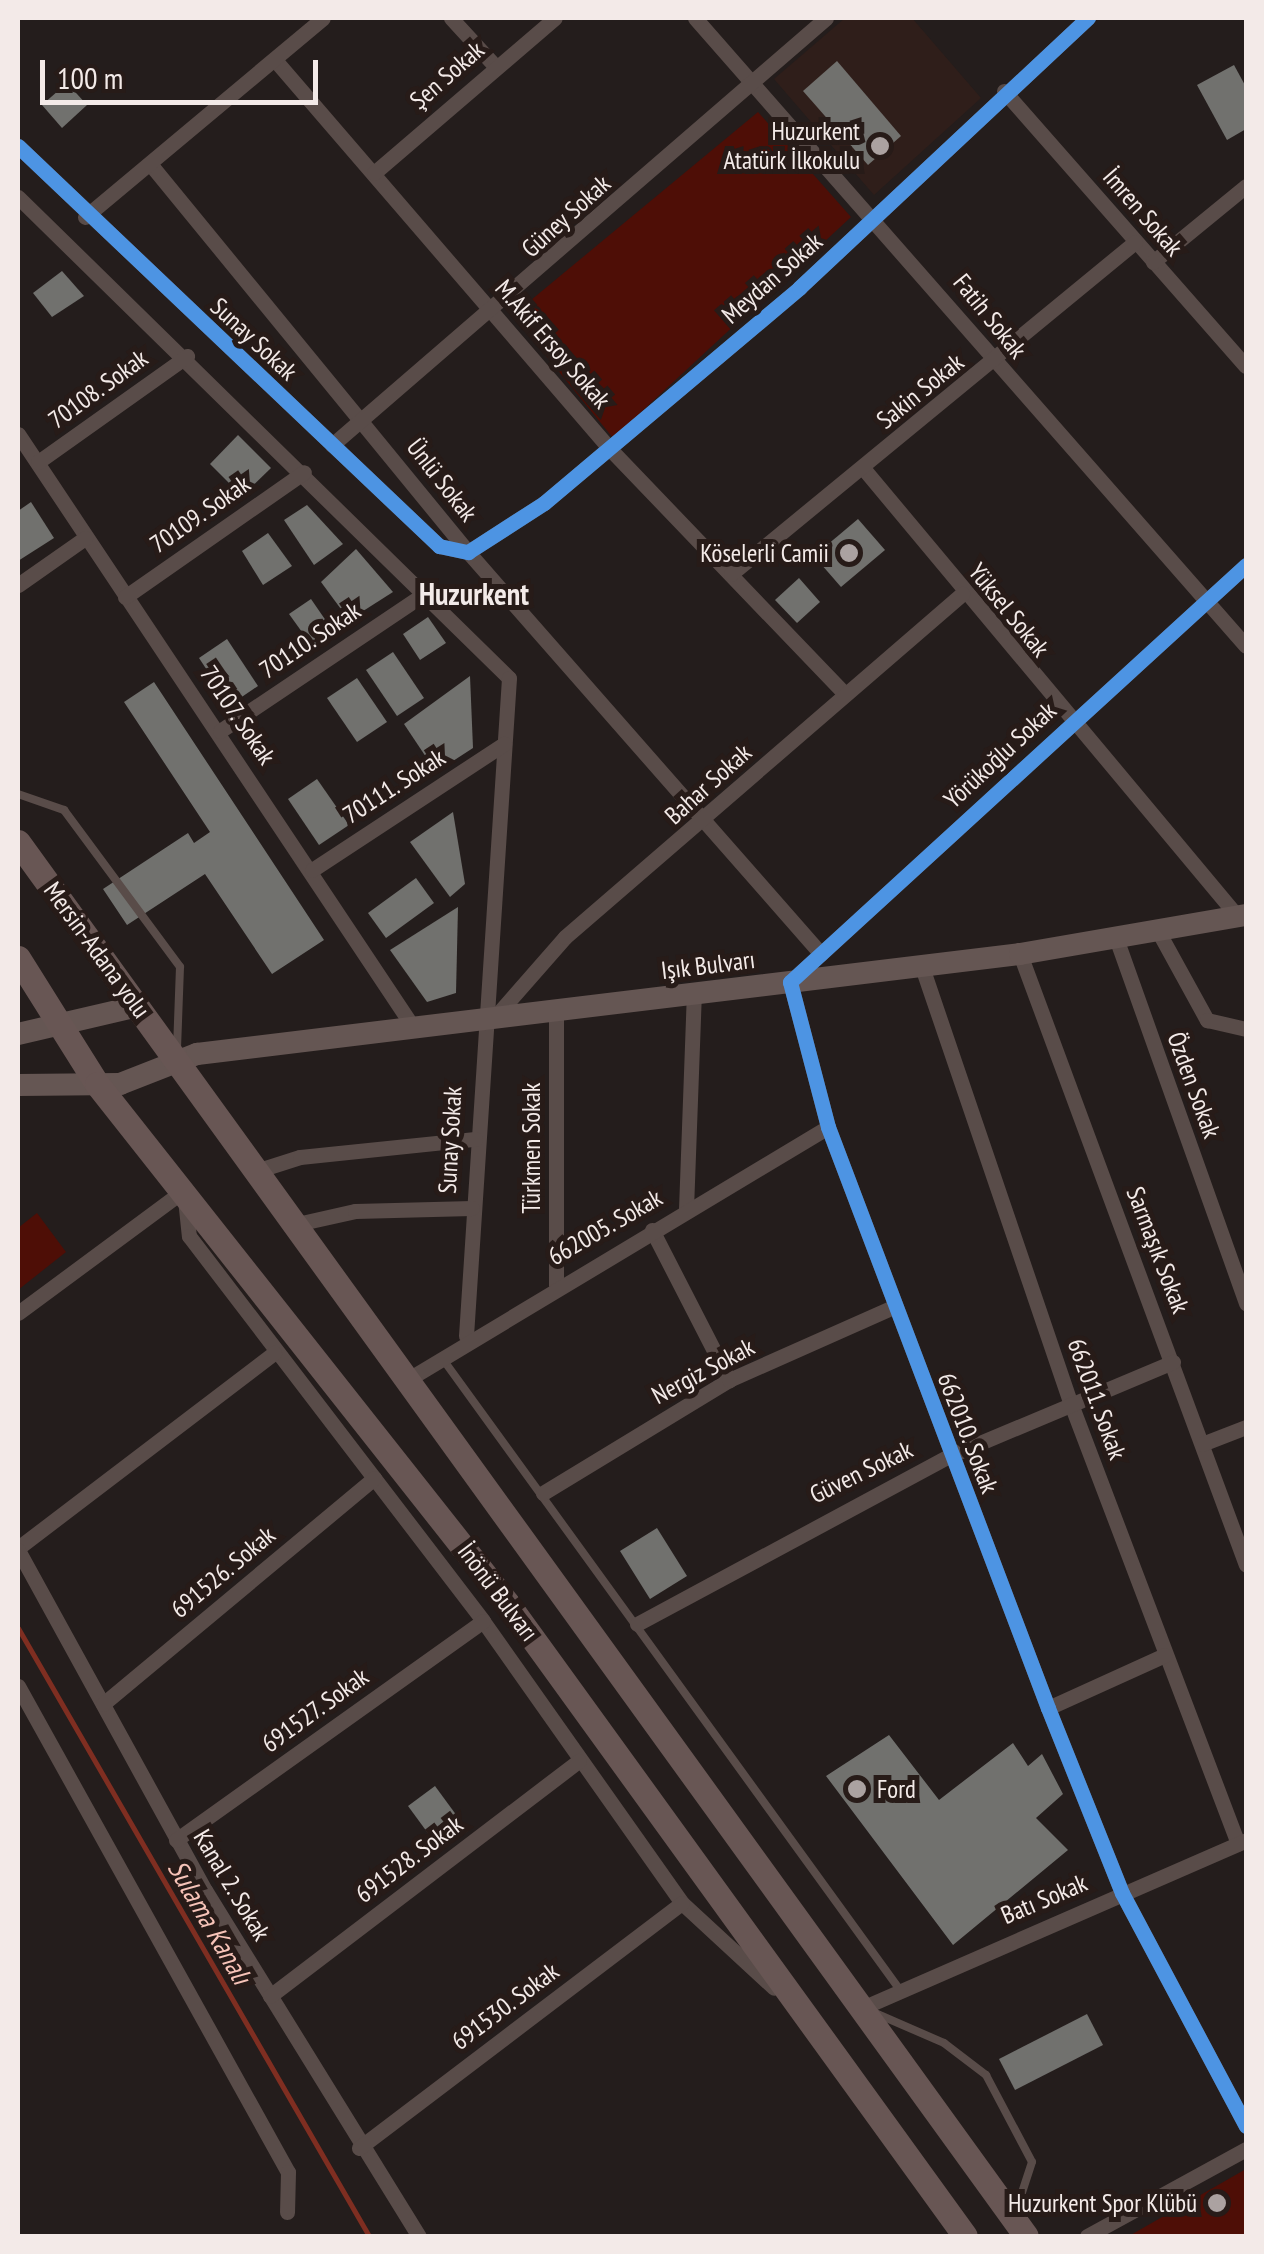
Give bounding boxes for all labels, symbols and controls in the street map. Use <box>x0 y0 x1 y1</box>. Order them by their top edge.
street label: Şen Sokak <box>404 35 490 115</box>
scale bar <box>45 40 322 102</box>
text: 100 m <box>57 58 123 97</box>
place label: Huzurkent Atatürk İlkokulu <box>723 117 860 176</box>
marker: Huzurkent Atatürk İlkokulu <box>869 135 891 157</box>
street label: İmren Sokak <box>1097 162 1189 262</box>
street label: Güney Sokak <box>515 168 617 264</box>
street label: Meydan Sokak <box>716 226 828 330</box>
street label: Fatih Sokak <box>947 268 1033 364</box>
street label: M.Akif Ersoy Sokak <box>489 273 617 415</box>
street label: Sunay Sokak <box>204 291 304 387</box>
street label: 70108. Sokak <box>42 343 154 435</box>
street label: Sakin Sokak <box>871 347 969 435</box>
street label: Ünlü Sokak <box>400 433 484 527</box>
street label: 70109. Sokak <box>144 468 256 560</box>
place label: Köselerli Camii <box>700 538 829 568</box>
marker: Köselerli Camii <box>838 542 860 564</box>
street label: Yüksel Sokak <box>962 557 1056 663</box>
district label: Huzurkent <box>419 576 529 612</box>
street label: 70110. Sokak <box>253 595 367 685</box>
street label: 70107. Sokak <box>194 659 282 771</box>
street label: Yörükoğlu Sokak <box>938 695 1062 815</box>
street label: Bahar Sokak <box>659 737 757 831</box>
street label: 70111. Sokak <box>337 742 451 830</box>
street label: Mersin-Adana yolu <box>38 876 156 1024</box>
street label: Işık Bulvarı <box>659 944 757 986</box>
street label: Özden Sokak <box>1161 1028 1227 1142</box>
street label: Türkmen Sokak <box>516 1083 546 1213</box>
street label: Sunay Sokak <box>432 1085 468 1195</box>
street label: 662005. Sokak <box>542 1182 668 1272</box>
street label: Sarmaşık Sokak <box>1120 1182 1196 1318</box>
street label: Nergiz Sokak <box>646 1331 760 1411</box>
street label: 662011. Sokak <box>1061 1334 1133 1464</box>
street label: 662010. Sokak <box>931 1368 1005 1498</box>
street label: Güven Sokak <box>805 1434 917 1510</box>
street label: 691526. Sokak <box>164 1519 282 1625</box>
street label: İnönü Bulvarı <box>451 1537 545 1647</box>
street label: 691527. Sokak <box>255 1661 375 1759</box>
place label: Ford <box>877 1774 916 1804</box>
marker: Ford <box>846 1778 868 1800</box>
street label: 691528. Sokak <box>349 1808 469 1910</box>
street label: Kanal 2. Sokak <box>187 1823 277 1947</box>
water label: Sulama Kanalı <box>161 1854 259 1990</box>
street label: Batı Sokak <box>997 1868 1091 1930</box>
street label: 691530. Sokak <box>445 1955 565 2057</box>
place label: Huzurkent Spor Klübü <box>1008 2188 1197 2218</box>
marker: Huzurkent Spor Klübü <box>1206 2192 1228 2214</box>

